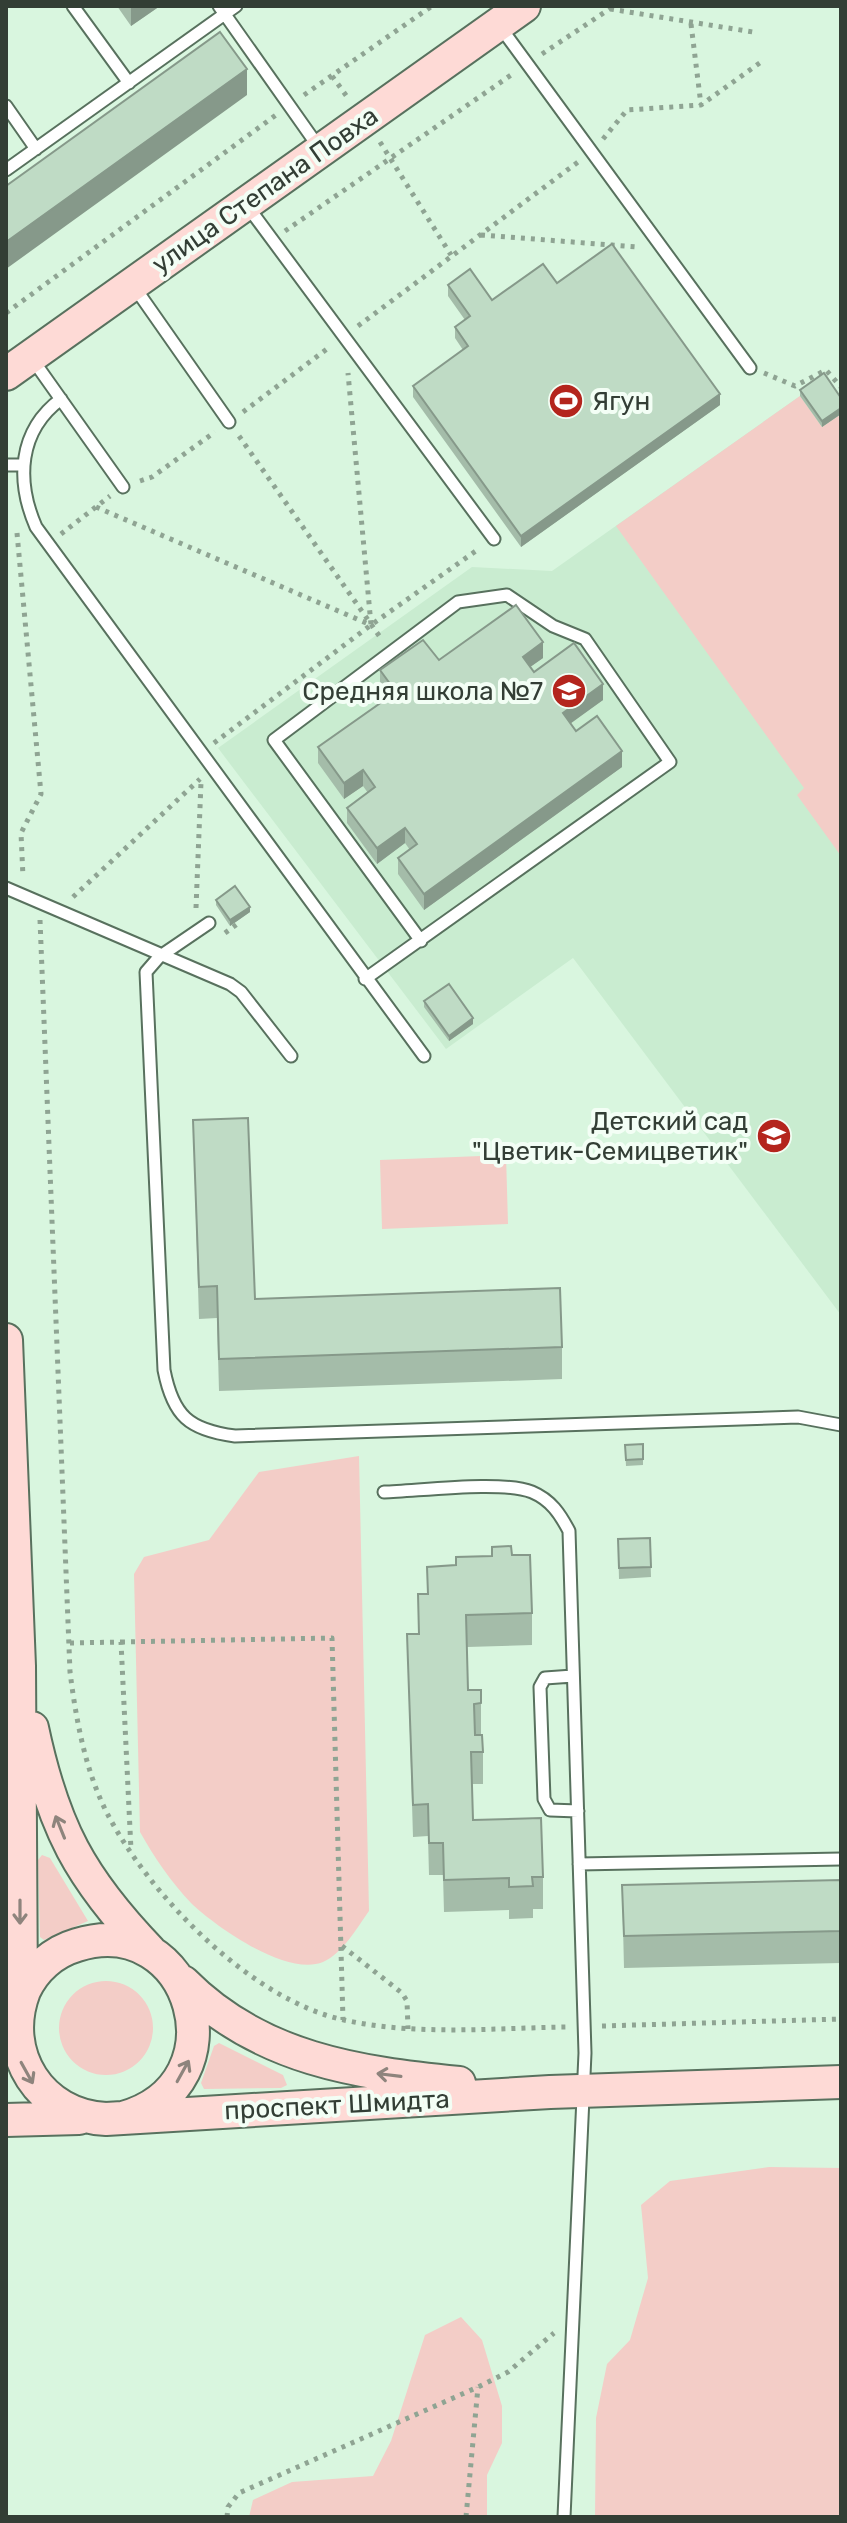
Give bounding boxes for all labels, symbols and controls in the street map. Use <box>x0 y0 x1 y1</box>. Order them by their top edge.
street label: улица Степана Повха <box>146 100 384 280</box>
sports icon: Ягун <box>547 382 585 420</box>
place label: Ягун <box>592 386 650 417</box>
school or university icon: Средняя школа №7 <box>550 672 588 710</box>
place label: Средняя школа №7 <box>302 676 543 707</box>
place label: Детский сад "Цветик-Семицветик" <box>472 1106 748 1167</box>
school or university icon: Детский сад "Цветик-Семицветик" <box>755 1117 793 1155</box>
one-way arrow <box>52 1815 66 1840</box>
one-way arrow <box>12 1898 28 1925</box>
one-way arrow <box>175 2060 191 2084</box>
one-way arrow <box>20 2061 36 2084</box>
one-way arrow <box>377 2067 402 2082</box>
street label: проспект Шмидта <box>224 2084 450 2126</box>

